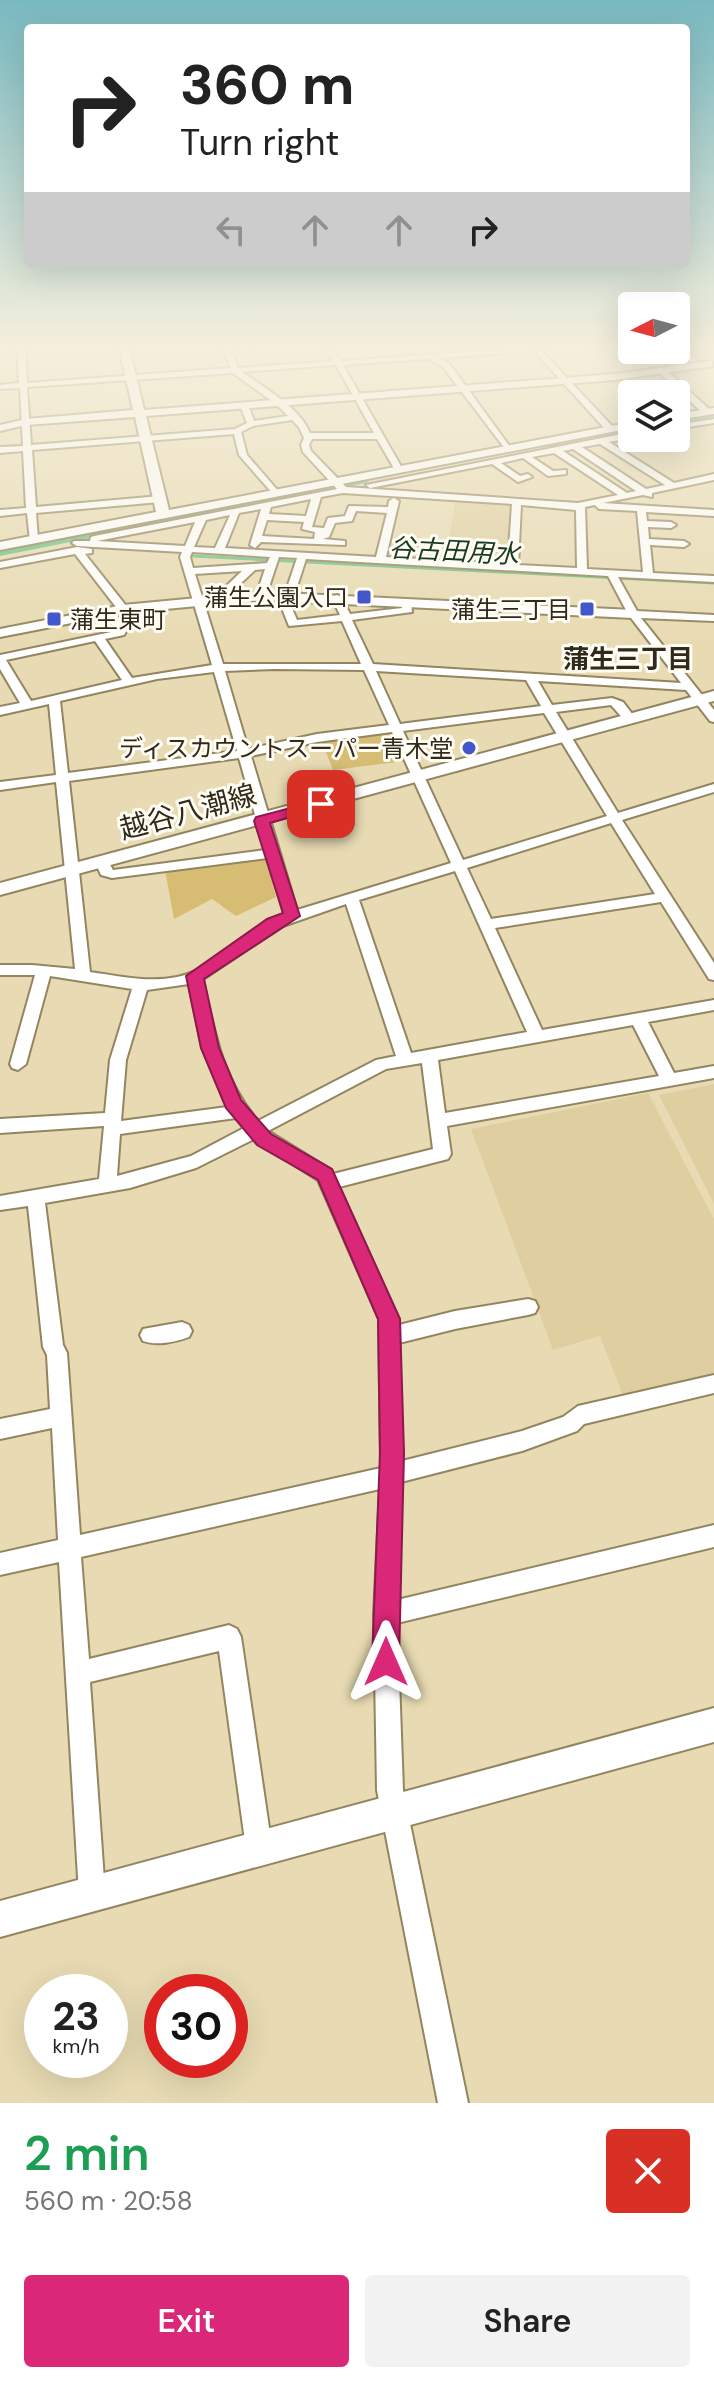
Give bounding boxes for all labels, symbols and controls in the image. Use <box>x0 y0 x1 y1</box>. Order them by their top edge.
text: 360 m <box>180 48 355 121</box>
icon: right <box>48 56 152 160</box>
text: Turn right <box>180 119 339 166</box>
icon: left <box>209 208 253 252</box>
icon: ahead <box>293 208 337 252</box>
icon: ahead <box>377 208 421 252</box>
icon: right <box>461 208 505 252</box>
north arrow <box>618 292 690 364</box>
map controls <box>618 292 690 452</box>
button: layers <box>618 380 690 452</box>
water label: 谷古田用水 <box>388 531 523 572</box>
place label: 蒲生公園入口 <box>204 582 348 613</box>
marker: 蒲生公園入口 <box>355 588 373 606</box>
place label: 蒲生三丁目 <box>451 594 571 625</box>
marker: 蒲生三丁目 <box>578 600 596 618</box>
place label: 蒲生東町 <box>70 604 166 635</box>
marker: 蒲生東町 <box>45 610 63 628</box>
district label: 蒲生三丁目 <box>563 642 693 676</box>
place label: ディスカウントスーパー青木堂 <box>119 733 453 764</box>
marker: ディスカウントスーパー青木堂 <box>460 739 478 757</box>
pin <box>287 770 355 838</box>
street label: 越谷八潮線 <box>116 776 260 848</box>
icon: arrive <box>299 782 343 826</box>
position arrow <box>344 1620 428 1704</box>
speed limit sign: 30 <box>144 1974 248 2078</box>
text: 23 <box>52 1990 100 2042</box>
text: km/h <box>52 2033 100 2059</box>
text: 2 min <box>24 2122 150 2185</box>
button: close <box>606 2129 690 2213</box>
text: 560 m · 20:58 <box>24 2184 192 2218</box>
button: Exit <box>24 2275 349 2367</box>
button: Share <box>365 2275 690 2367</box>

